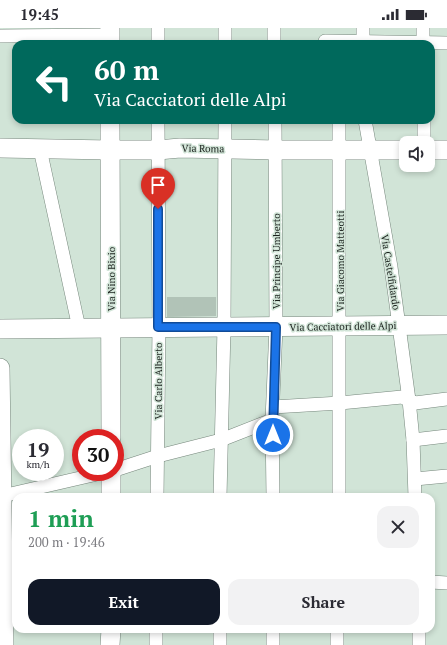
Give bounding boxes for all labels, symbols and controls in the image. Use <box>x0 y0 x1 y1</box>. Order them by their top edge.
text: 19:45 <box>20 4 59 24</box>
text: 60 m <box>94 51 159 88</box>
icon: left <box>28 56 80 108</box>
text: Via Cacciatori delle Alpi <box>94 87 286 111</box>
map controls <box>399 136 435 172</box>
button: sound <box>399 136 435 172</box>
street label: Via Roma <box>182 142 224 155</box>
pin <box>141 168 175 209</box>
icon: arrive <box>147 174 169 196</box>
street label: Via Giacomo Matteotti <box>334 211 347 311</box>
street label: Via Principe Umberto <box>270 213 283 309</box>
street label: Via Castelfidardo <box>378 233 403 311</box>
street label: Via Nino Bixio <box>105 246 118 311</box>
street label: Via Cacciatori delle Alpi <box>289 319 397 334</box>
street label: Via Carlo Alberto <box>152 342 165 419</box>
position arrow <box>252 414 294 456</box>
speed limit sign: 30 <box>72 429 124 481</box>
text: 19 <box>27 436 49 463</box>
text: km/h <box>26 458 50 471</box>
text: 1 min <box>28 502 94 534</box>
button: close <box>377 506 419 548</box>
text: 200 m · 19:46 <box>28 533 105 551</box>
button: Exit <box>28 579 220 625</box>
button: Share <box>228 579 419 625</box>

